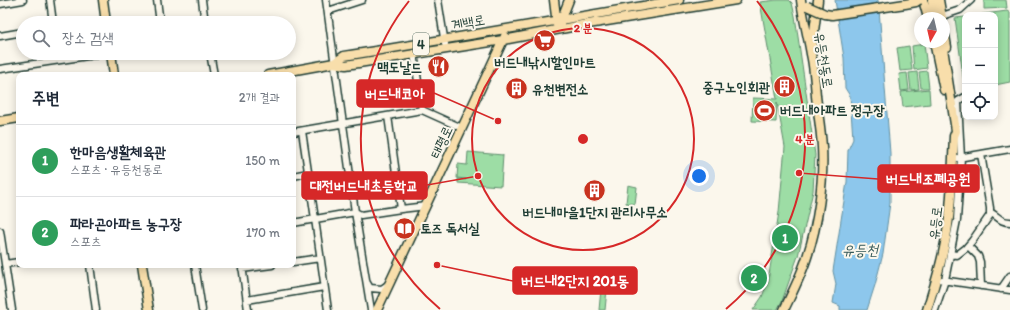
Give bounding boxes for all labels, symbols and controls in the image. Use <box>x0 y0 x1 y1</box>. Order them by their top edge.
street label: 계백로 <box>450 11 486 34</box>
north arrow <box>914 12 950 48</box>
map controls <box>962 12 998 120</box>
button: + <box>962 12 998 48</box>
search box <box>16 16 296 60</box>
text: 2 분 <box>574 21 593 35</box>
icon: search <box>30 27 52 49</box>
supermarket icon: 버드내낚시할인마트 <box>532 27 558 53</box>
text: 장소 검색 <box>62 29 114 47</box>
street label: 유등천동로 <box>811 31 836 89</box>
road number: 4 <box>413 33 429 55</box>
button: − <box>962 48 998 84</box>
restaurant icon: 맥도날드 <box>425 54 451 80</box>
place label: 버드내낚시할인마트 <box>494 54 596 71</box>
place label: 맥도날드 <box>377 59 422 76</box>
building icon: 중구노인회관 <box>772 74 798 100</box>
building icon: 유천변전소 <box>504 76 530 102</box>
place label: 중구노인회관 <box>702 79 771 96</box>
callout: 버드내코아 <box>357 80 434 107</box>
place label: 유천변전소 <box>532 81 588 98</box>
button: locate <box>962 84 998 120</box>
text: 버드내코아 <box>365 85 426 103</box>
text: 주변 <box>32 88 59 108</box>
text: 2개 결과 <box>239 90 280 105</box>
sports icon: 버드내아파트 정구장 <box>751 97 777 123</box>
place label: 버드내아파트 정구장 <box>780 102 885 119</box>
street label: 태평로 <box>427 123 456 161</box>
centre of rings <box>576 132 590 146</box>
text: 4 분 <box>795 132 815 146</box>
text: 한마음생활체육관 <box>70 143 167 161</box>
text: 1 <box>42 153 48 168</box>
text: 150 m <box>245 153 280 168</box>
text: 스포츠 · 유등천동로 <box>70 162 163 177</box>
callout: 버드내조폐공원 <box>878 165 979 192</box>
your location <box>689 166 709 186</box>
text: 버드내조폐공원 <box>886 170 970 188</box>
callout: 대전버드내초등학교 <box>302 172 427 199</box>
text: 대전버드내초등학교 <box>310 177 418 195</box>
building icon: 버드내마을1단지 관리사무소 <box>582 177 608 203</box>
place label: 버드내마을1단지 관리사무소 <box>523 204 667 221</box>
street label: 유등로 <box>925 205 946 241</box>
text: 파라곤아파트 농구장 <box>70 215 182 233</box>
library icon: 토즈 독서실 <box>391 215 417 241</box>
place label: 토즈 독서실 <box>420 220 480 237</box>
pin: 1 <box>772 223 798 253</box>
text: 2 <box>42 225 48 240</box>
text: 170 m <box>246 225 280 240</box>
text: 스포츠 <box>70 234 101 249</box>
water label: 유등천 <box>842 241 880 259</box>
pin: 2 <box>741 263 767 293</box>
callout: 버드내2단지 201동 <box>513 267 637 294</box>
text: 버드내2단지 201동 <box>521 272 629 290</box>

